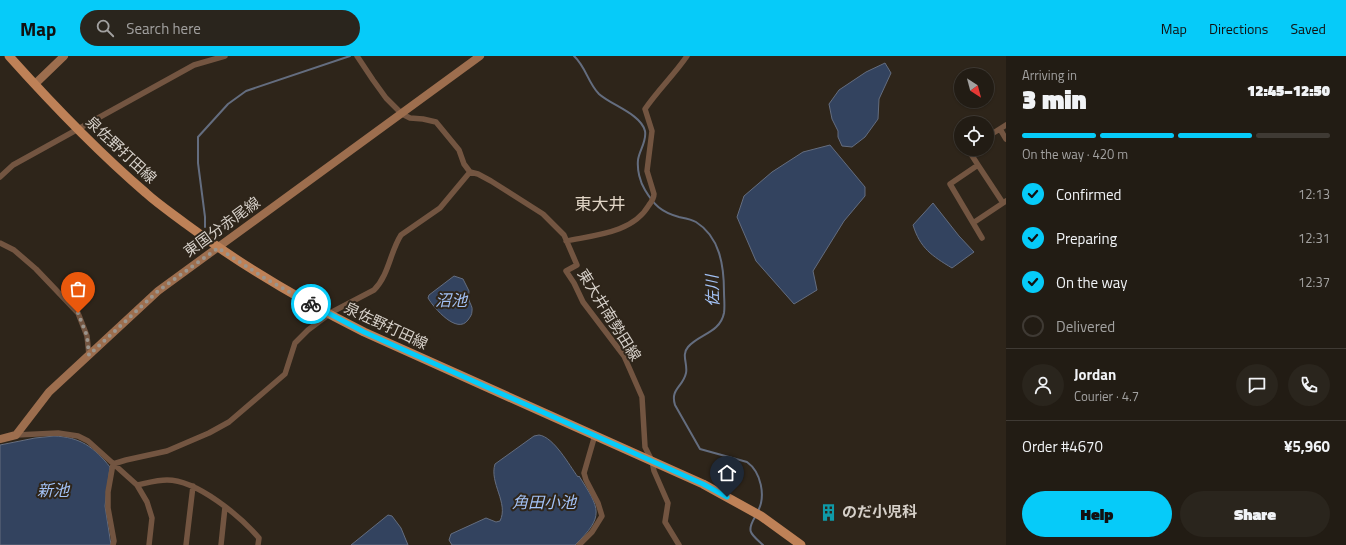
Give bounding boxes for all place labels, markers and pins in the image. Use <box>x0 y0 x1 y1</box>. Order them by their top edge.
pin <box>61 272 95 313</box>
pin <box>710 456 744 497</box>
place label: のだ小児科 <box>842 500 917 523</box>
building icon: のだ小児科 <box>819 502 839 522</box>

